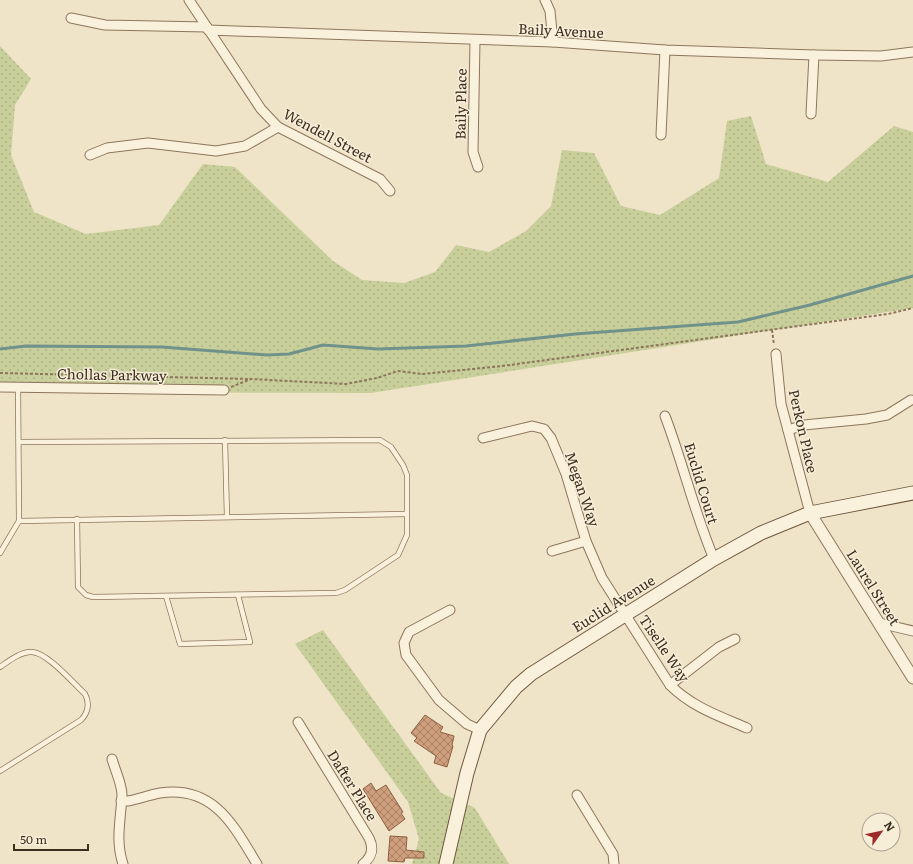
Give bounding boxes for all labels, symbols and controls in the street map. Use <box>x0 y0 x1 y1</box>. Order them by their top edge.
street label: Baily Avenue <box>518 18 604 42</box>
street label: Baily Place <box>449 68 471 140</box>
street label: Wendell Street <box>280 103 376 167</box>
street label: Chollas Parkway <box>57 363 168 385</box>
street label: Perkon Place <box>785 387 823 475</box>
street label: Euclid Court <box>680 440 724 527</box>
street label: Megan Way <box>561 449 605 530</box>
street label: Laurel Street <box>843 545 905 629</box>
street label: Euclid Avenue <box>568 570 658 636</box>
street label: Tiselle Way <box>635 610 695 686</box>
street label: Dafter Place <box>323 746 383 824</box>
north arrow <box>861 812 901 852</box>
text: N <box>881 818 899 834</box>
scale bar <box>14 826 88 852</box>
text: 50 m <box>20 830 47 848</box>

